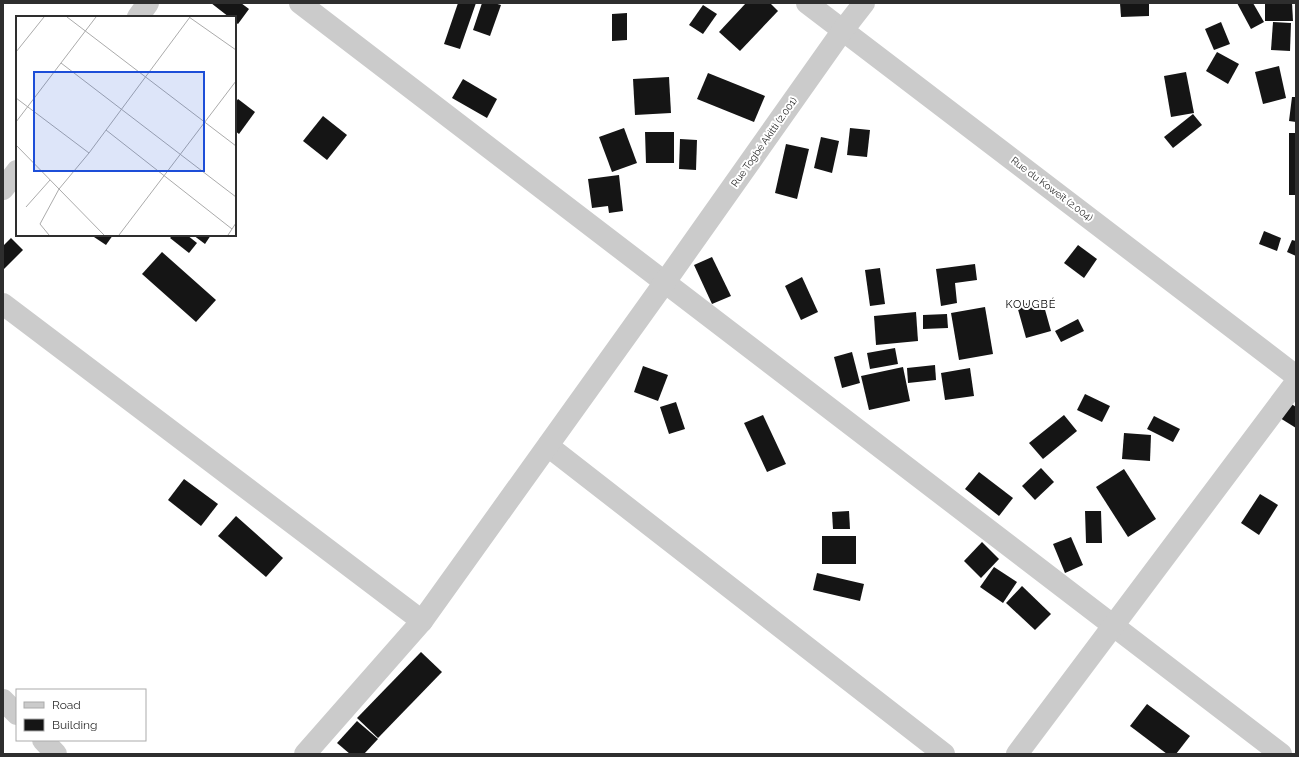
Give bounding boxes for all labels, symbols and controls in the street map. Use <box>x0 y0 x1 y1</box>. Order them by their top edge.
inset map <box>16 16 236 236</box>
street label: Rue Togbé Akitti (2.001) <box>729 95 799 189</box>
street label: Rue du Koweït (2.004) <box>1009 155 1095 224</box>
district label: KOUGBÉ <box>1005 297 1057 311</box>
legend <box>16 689 146 741</box>
text: Road <box>52 698 81 712</box>
text: Building <box>52 718 98 732</box>

